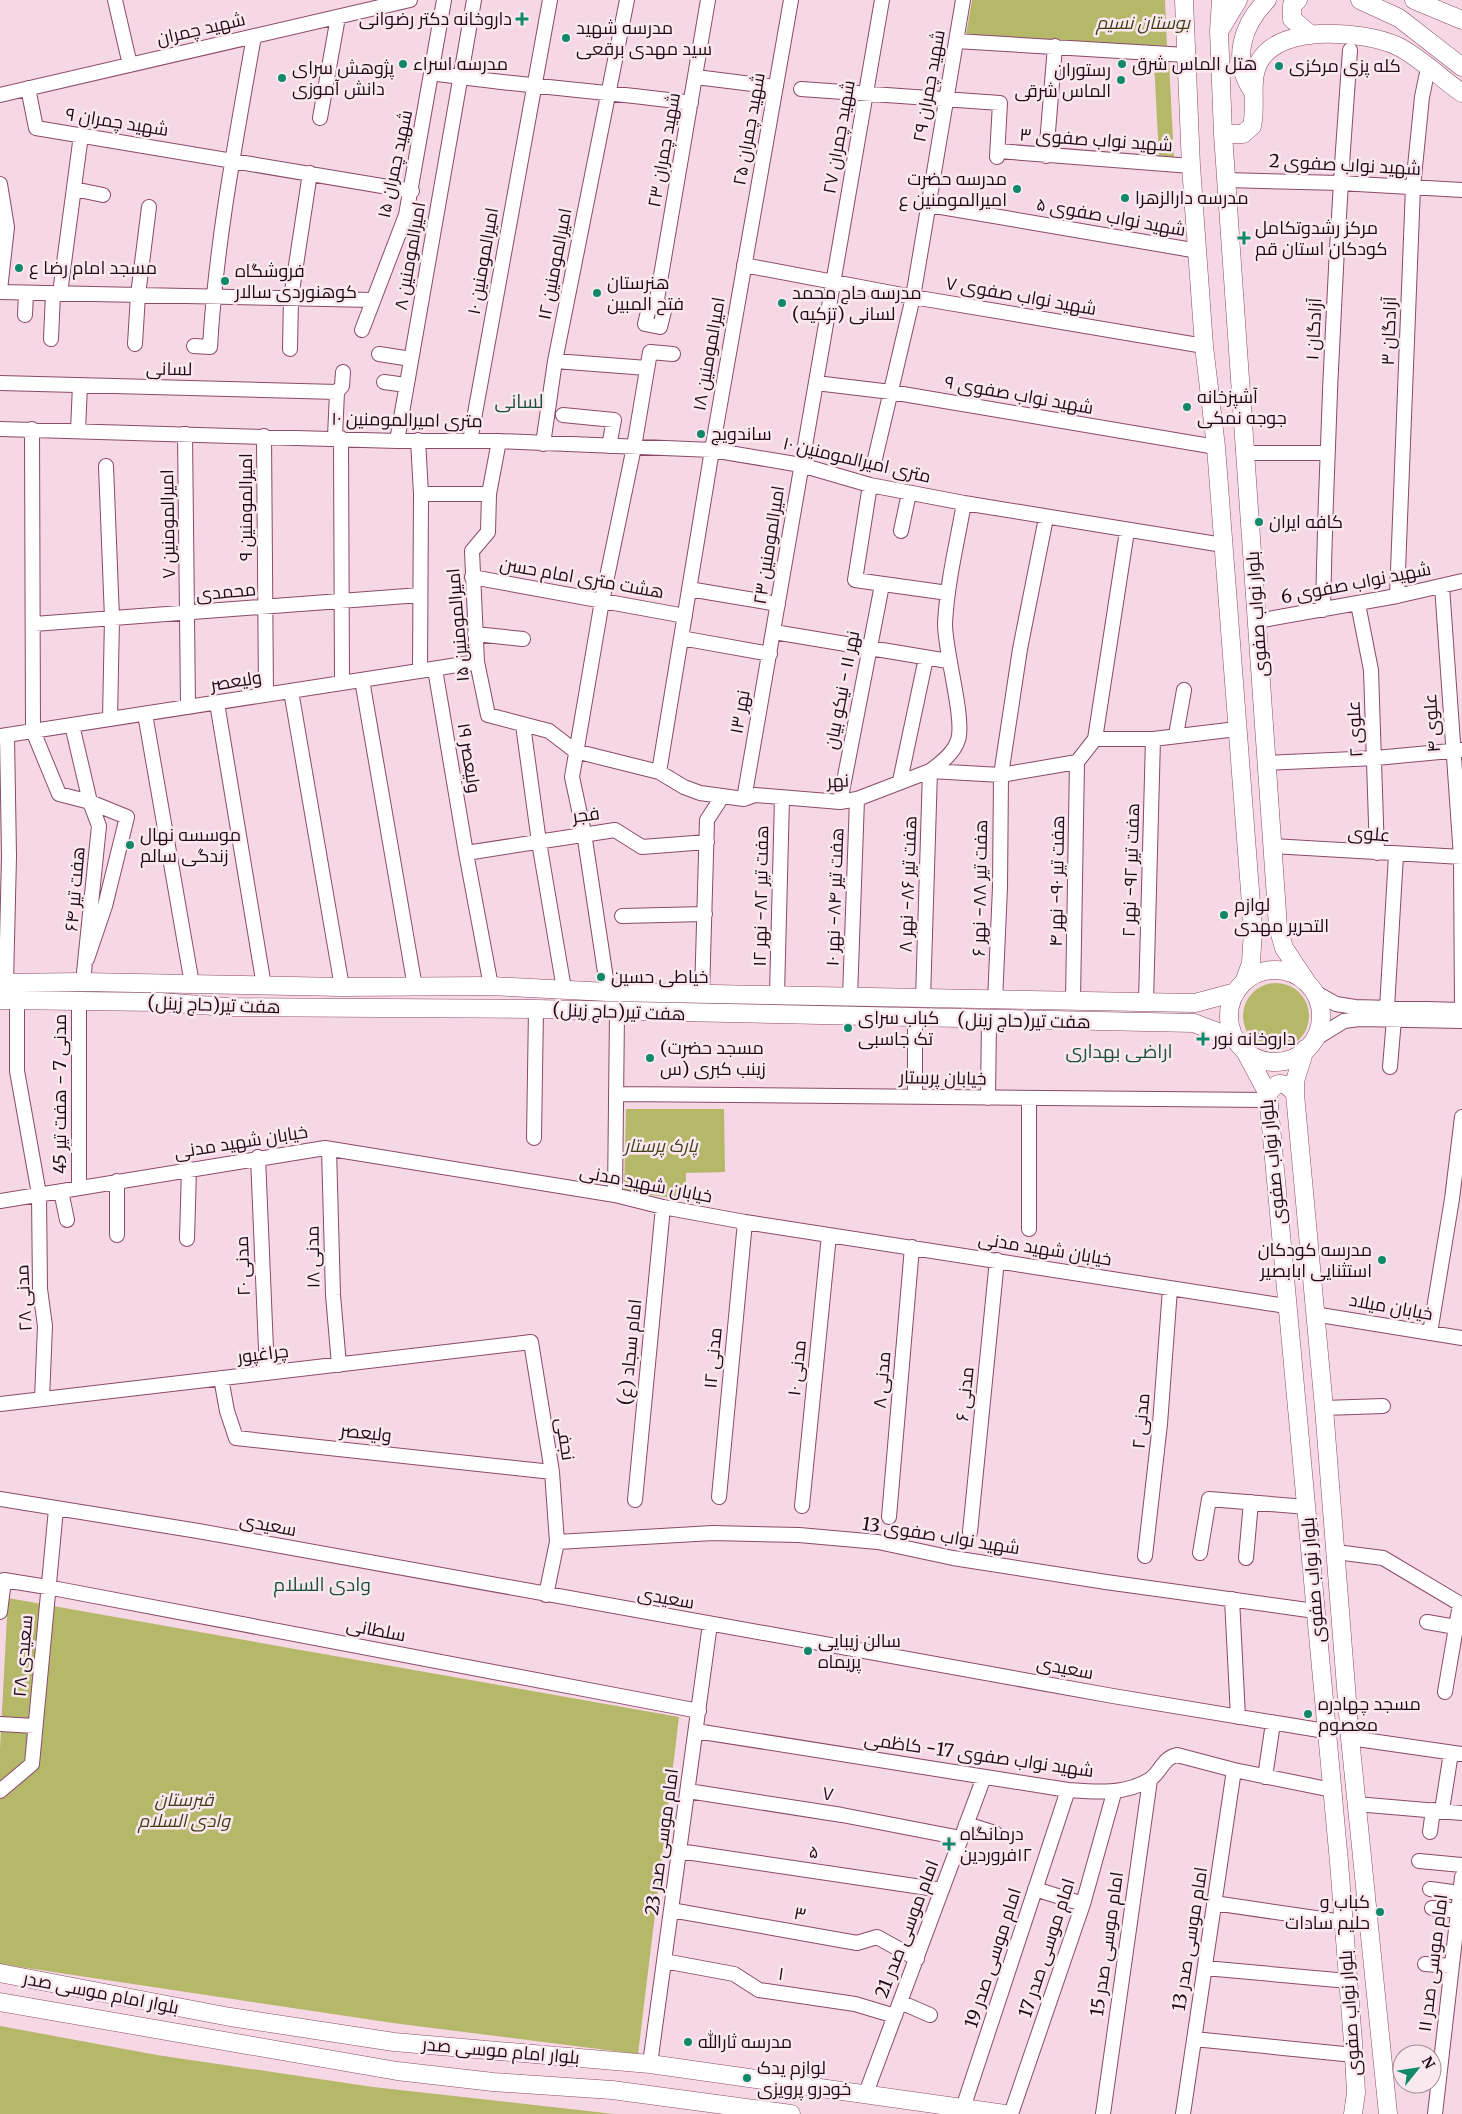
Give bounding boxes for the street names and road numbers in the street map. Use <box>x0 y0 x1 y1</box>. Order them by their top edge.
street label: شهید چمران <box>154 7 248 51</box>
street label: شهید چمران ۲۹ <box>907 28 951 144</box>
street label: شهید چمران ۲۵ <box>727 71 771 187</box>
street label: شهید چمران ۲۷ <box>817 78 861 196</box>
street label: شهید چمران ۲۳ <box>642 91 686 209</box>
street label: شهید چمران ۹ <box>64 102 170 142</box>
street label: شهید چمران ۱۵ <box>372 108 418 220</box>
street label: شهید نواب صفوی ۳ <box>1019 123 1174 156</box>
street label: شهید نواب صفوی 2 <box>1268 149 1422 180</box>
street label: شهید نواب صفوی ۵ <box>1035 192 1188 241</box>
street label: امیرالمومنین ۸ <box>389 200 430 312</box>
street label: امیرالمومنین ۱۰ <box>462 205 503 316</box>
street label: امیرالمومنین ۱۲ <box>532 206 577 322</box>
street label: شهید نواب صفوی ۷ <box>944 271 1098 320</box>
street label: امیرالمومنین ۱۸ <box>687 295 730 413</box>
street label: آزادگان ۳ <box>1376 296 1401 366</box>
street label: آزادگان ۱ <box>1300 297 1327 361</box>
street label: لسانی <box>146 357 192 380</box>
street label: شهید نواب صفوی ۹ <box>943 370 1095 419</box>
street label: ۱۰ متری امیرالمومنین <box>331 407 483 432</box>
street label: ۱۰ متری امیرالمومنین <box>781 431 933 488</box>
street label: امیرالمومنین ۹ <box>234 453 257 561</box>
street label: امیرالمومنین ۷ <box>155 469 180 579</box>
street label: امیرالمومنین ۲۳ <box>748 484 789 606</box>
street label: بلوار نواب صفوی <box>1241 550 1272 678</box>
street label: هشت متری امام حسن <box>498 552 666 604</box>
street label: شهید نواب صفوی 6 <box>1279 557 1433 608</box>
street label: امیرالمومنین ۱۵ <box>441 567 474 683</box>
street label: محمدی <box>195 577 257 606</box>
street label: نهر ۱۱ - نیکو بیان <box>819 629 864 751</box>
street label: ولیعصر <box>208 665 263 696</box>
street label: نهر ۱۳ <box>724 688 755 736</box>
street label: علوی ۴ <box>1418 693 1445 753</box>
street label: علوی ۲ <box>1342 700 1367 758</box>
street label: ولیعصر ۱۹ <box>453 721 486 795</box>
street label: نهر <box>825 768 850 793</box>
street label: فجر <box>570 801 601 828</box>
street label: هفت تیر ۹۲- نهر ۲ <box>1117 803 1144 937</box>
street label: هفت تیر ۸۶- نهر ۸ <box>894 815 921 953</box>
street label: هفت تیر ۹۰- نهر ۴ <box>1044 815 1069 947</box>
street label: هفت تیر ۸۸- نهر ۶ <box>967 819 992 957</box>
street label: علوی <box>1347 821 1391 846</box>
street label: هفت تیر ۸۲- نهر ۱۲ <box>748 825 773 967</box>
street label: هفت تیر ۸۴- نهر ۱۰ <box>821 827 848 967</box>
street label: هفت تیر ۶۴ <box>59 846 90 932</box>
street label: هفت تیر(حاج زینل) <box>147 991 281 1019</box>
street label: هفت تیر(حاج زینل) <box>552 998 686 1026</box>
street label: هفت تیر(حاج زینل) <box>957 1008 1091 1034</box>
street label: مدنی 7 - هفت تیر 45 <box>48 1014 71 1174</box>
street label: خیابان پرستار <box>898 1065 987 1091</box>
street label: بلوار نواب صفوی <box>1254 1098 1291 1226</box>
street label: خیابان شهید مدنی <box>173 1120 309 1163</box>
street label: خیابان شهید مدنی <box>578 1159 714 1208</box>
street label: مدنی ۱۸ <box>300 1225 325 1289</box>
street label: خیابان شهید مدنی <box>977 1227 1113 1270</box>
street label: مدنی ۲۰ <box>230 1236 255 1296</box>
street label: مدنی ۲۸ <box>10 1264 37 1332</box>
street label: خیابان میلاد <box>1347 1288 1435 1325</box>
street label: امام سجاد (ع) <box>612 1298 648 1406</box>
street label: مدنی ۱۲ <box>698 1326 727 1389</box>
street label: چراغپور <box>235 1339 290 1369</box>
street label: مدنی ۱۰ <box>782 1339 811 1397</box>
street label: مدنی ۸ <box>868 1350 895 1410</box>
street label: مدنی ۶ <box>950 1366 979 1422</box>
street label: مدنی ۲ <box>1127 1392 1154 1450</box>
street label: نجفی <box>551 1416 580 1462</box>
street label: ولیعصر <box>338 1418 393 1447</box>
street label: سعیدی <box>238 1508 298 1541</box>
street label: شهید نواب صفوی 13 <box>861 1512 1022 1559</box>
street label: بلوار نواب صفوی <box>1296 1516 1329 1644</box>
street label: سعیدی <box>636 1581 696 1614</box>
street label: سلطانی <box>344 1613 408 1647</box>
street label: سعیدی ۲۸ <box>7 1614 38 1698</box>
street label: سعیدی <box>1035 1651 1095 1684</box>
street label: شهید نواب صفوی 17- کاظمی <box>863 1727 1095 1782</box>
street label: امام موسی صدر 23 <box>640 1767 684 1917</box>
street label: ۷ <box>821 1781 835 1806</box>
street label: ۵ <box>808 1839 821 1864</box>
street label: امام موسی صدر 21 <box>870 1857 944 2001</box>
street label: امام موسی صدر 13 <box>1167 1865 1213 2013</box>
street label: امام موسی صدر 15 <box>1085 1870 1129 2018</box>
street label: امام موسی صدر 17 <box>1013 1875 1081 2021</box>
street label: امام موسی صدر 19 <box>959 1885 1027 2031</box>
street label: امام موسی صدر ۱۱ <box>1413 1893 1453 2033</box>
street label: ۳ <box>792 1901 808 1926</box>
street label: بلوار نواب صفوی <box>1334 1949 1365 2077</box>
street label: ۱ <box>777 1962 785 1985</box>
street label: بلوار امام موسی صدر <box>20 1966 181 2020</box>
street label: بلوار امام موسی صدر <box>420 2032 581 2070</box>

